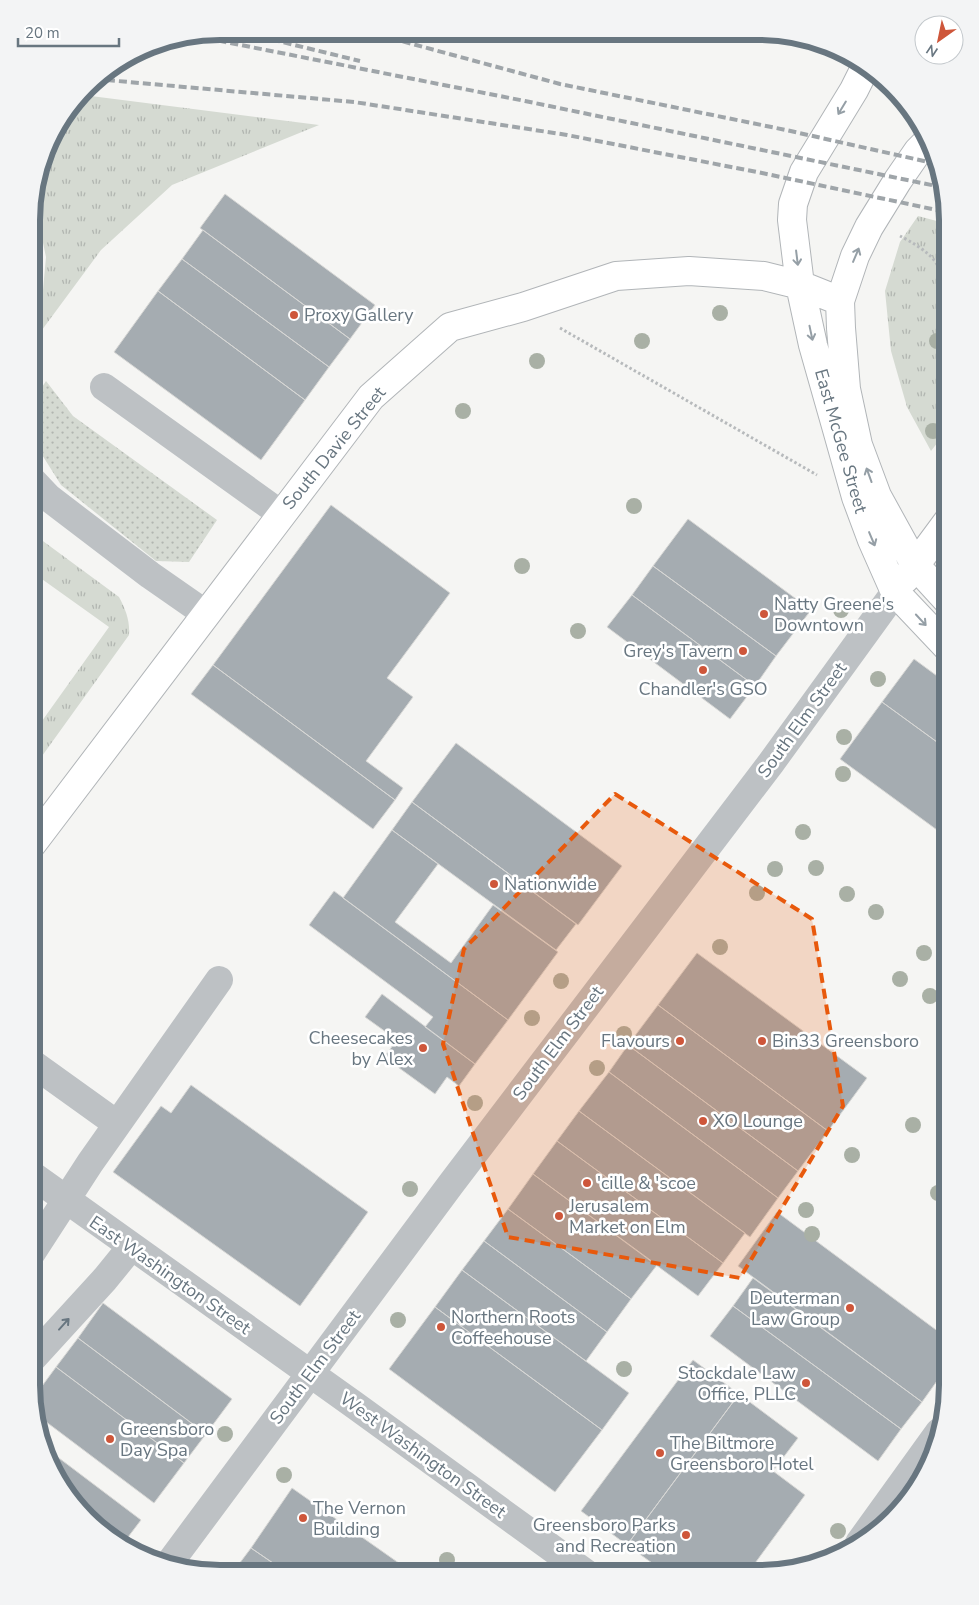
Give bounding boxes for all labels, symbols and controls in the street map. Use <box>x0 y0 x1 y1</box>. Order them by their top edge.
scale bar <box>18 15 119 47</box>
north arrow <box>914 15 964 65</box>
text: 20 m <box>25 23 60 43</box>
text: N <box>923 40 942 61</box>
one-way arrow <box>837 101 847 115</box>
one-way arrow <box>852 248 861 263</box>
one-way arrow <box>792 250 802 266</box>
place label: Proxy Gallery <box>304 303 414 327</box>
marker: Proxy Gallery <box>288 309 300 321</box>
one-way arrow <box>807 325 816 341</box>
street label: East McGee Street <box>809 366 873 517</box>
street label: South Davie Street <box>277 381 392 515</box>
one-way arrow <box>864 468 873 483</box>
one-way arrow <box>867 531 877 546</box>
place label: Natty Greene's Downtown <box>774 592 894 637</box>
marker: Natty Greene's Downtown <box>758 608 770 620</box>
one-way arrow <box>915 614 927 627</box>
place label: Grey's Tavern <box>623 639 733 663</box>
marker: Grey's Tavern <box>737 645 749 657</box>
street label: South Elm Street <box>752 657 852 783</box>
marker: Chandler's GSO <box>697 664 709 676</box>
place label: Chandler's GSO <box>638 677 768 701</box>
place label: Nationwide <box>504 872 597 896</box>
marker: Nationwide <box>488 878 500 890</box>
street label: South Elm Street <box>507 980 609 1105</box>
place label: Cheesecakes by Alex <box>308 1026 414 1071</box>
place label: Flavours <box>601 1029 670 1053</box>
place label: Bin33 Greensboro <box>772 1029 919 1053</box>
marker: Flavours <box>674 1035 686 1047</box>
marker: Bin33 Greensboro <box>756 1035 768 1047</box>
marker: Cheesecakes by Alex <box>417 1042 429 1054</box>
place label: XO Lounge <box>713 1109 803 1133</box>
marker: XO Lounge <box>697 1115 709 1127</box>
place label: 'cille & 'scoe <box>597 1171 696 1195</box>
marker: 'cille & 'scoe <box>581 1177 593 1189</box>
place label: Jerusalem Market on Elm <box>568 1194 686 1239</box>
street label: East Washington Street <box>85 1210 256 1340</box>
marker: Jerusalem Market on Elm <box>553 1210 565 1222</box>
place label: Deuterman Law Group <box>750 1286 840 1331</box>
marker: Deuterman Law Group <box>844 1302 856 1314</box>
street label: South Elm Street <box>264 1304 366 1429</box>
place label: Northern Roots Coffeehouse <box>451 1305 575 1350</box>
one-way arrow <box>58 1317 70 1330</box>
marker: Northern Roots Coffeehouse <box>435 1321 447 1333</box>
place label: Stockdale Law Office, PLLC <box>678 1361 796 1406</box>
marker: Stockdale Law Office, PLLC <box>800 1377 812 1389</box>
street label: West Washington Street <box>335 1386 512 1524</box>
place label: Greensboro Day Spa <box>120 1417 214 1462</box>
place label: The Biltmore Greensboro Hotel <box>670 1431 814 1476</box>
marker: Greensboro Day Spa <box>104 1433 116 1445</box>
marker: The Biltmore Greensboro Hotel <box>654 1447 666 1459</box>
place label: The Vernon Building <box>313 1496 406 1541</box>
marker: The Vernon Building <box>297 1512 309 1524</box>
place label: Greensboro Parks and Recreation <box>533 1513 676 1558</box>
marker: Greensboro Parks and Recreation <box>680 1529 692 1541</box>

